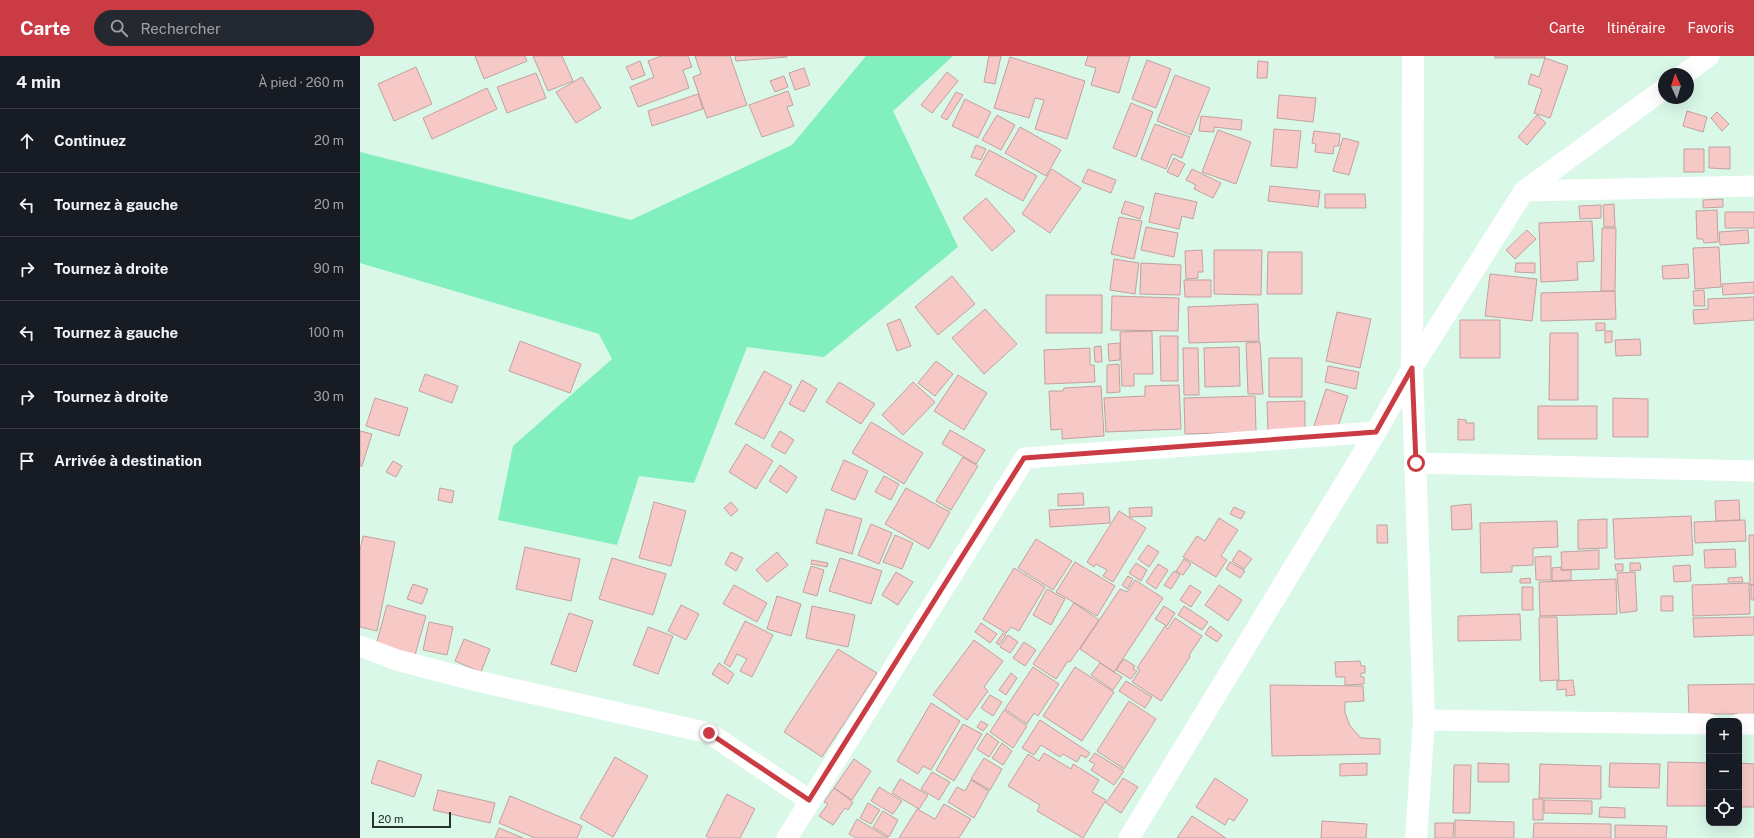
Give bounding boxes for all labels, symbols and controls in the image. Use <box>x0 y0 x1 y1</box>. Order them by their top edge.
search box <box>94 10 374 46</box>
text: Carte <box>20 17 70 39</box>
icon: search <box>108 17 130 39</box>
text: Rechercher <box>140 20 221 37</box>
text: Carte <box>1549 20 1585 36</box>
text: Itinéraire <box>1607 20 1665 36</box>
text: Favoris <box>1687 20 1734 36</box>
north arrow <box>1658 68 1694 104</box>
text: 4 min <box>16 72 61 92</box>
text: À pied · 260 m <box>258 75 344 90</box>
icon: ahead <box>16 130 38 152</box>
text: Continuez <box>54 132 126 149</box>
text: 20 m <box>314 133 344 148</box>
icon: left <box>16 194 38 216</box>
text: Tournez à gauche <box>54 196 178 213</box>
text: 20 m <box>314 197 344 212</box>
icon: right <box>16 258 38 280</box>
text: Tournez à droite <box>54 260 168 277</box>
text: 90 m <box>314 261 344 276</box>
icon: left <box>16 322 38 344</box>
text: Tournez à gauche <box>54 324 178 341</box>
text: 100 m <box>308 325 344 340</box>
icon: right <box>16 386 38 408</box>
text: Tournez à droite <box>54 388 168 405</box>
text: 30 m <box>314 389 344 404</box>
icon: arrive <box>16 450 38 472</box>
text: Arrivée à destination <box>54 452 202 469</box>
route start <box>1407 454 1425 472</box>
map controls <box>1706 718 1742 826</box>
button: + <box>1706 718 1742 754</box>
route end <box>700 724 718 742</box>
button: − <box>1706 754 1742 790</box>
button: locate <box>1706 790 1742 826</box>
scale bar <box>372 810 451 829</box>
text: 20 m <box>378 813 403 825</box>

